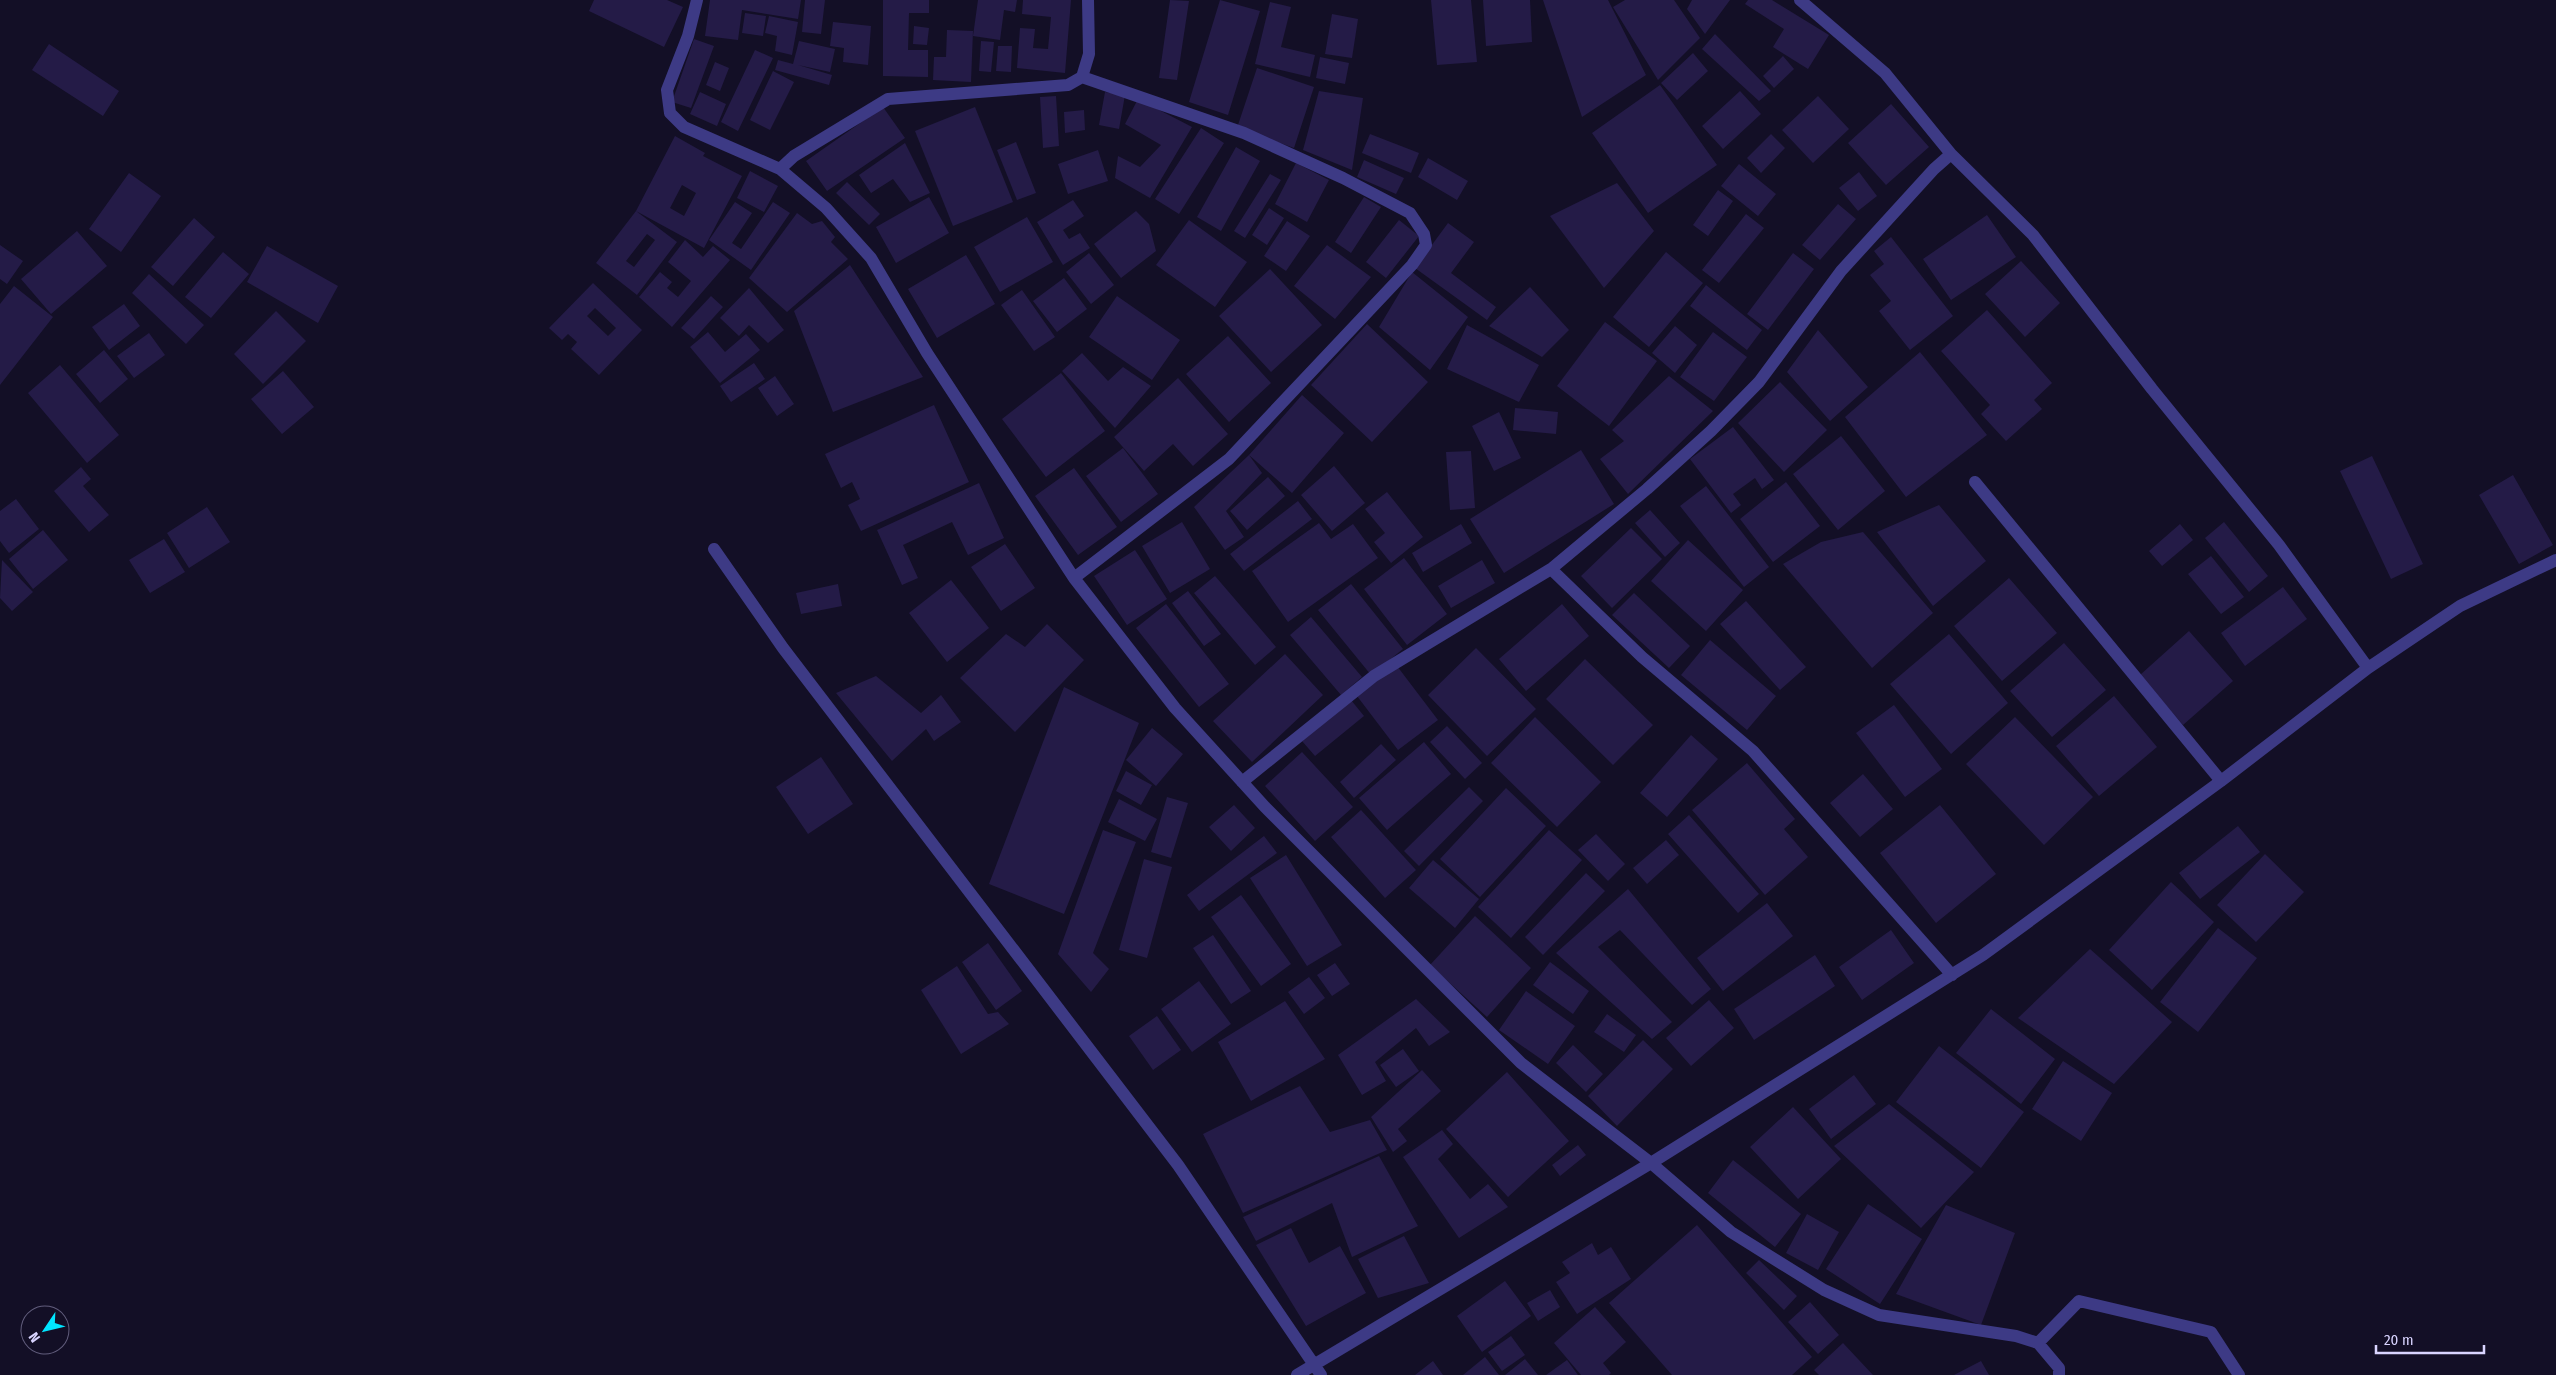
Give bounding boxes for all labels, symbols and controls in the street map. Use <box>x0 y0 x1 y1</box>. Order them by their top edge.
north arrow <box>20 1305 70 1355</box>
scale bar <box>2376 1322 2484 1354</box>
text: N <box>25 1329 44 1345</box>
text: 20 m <box>2384 1331 2414 1349</box>

